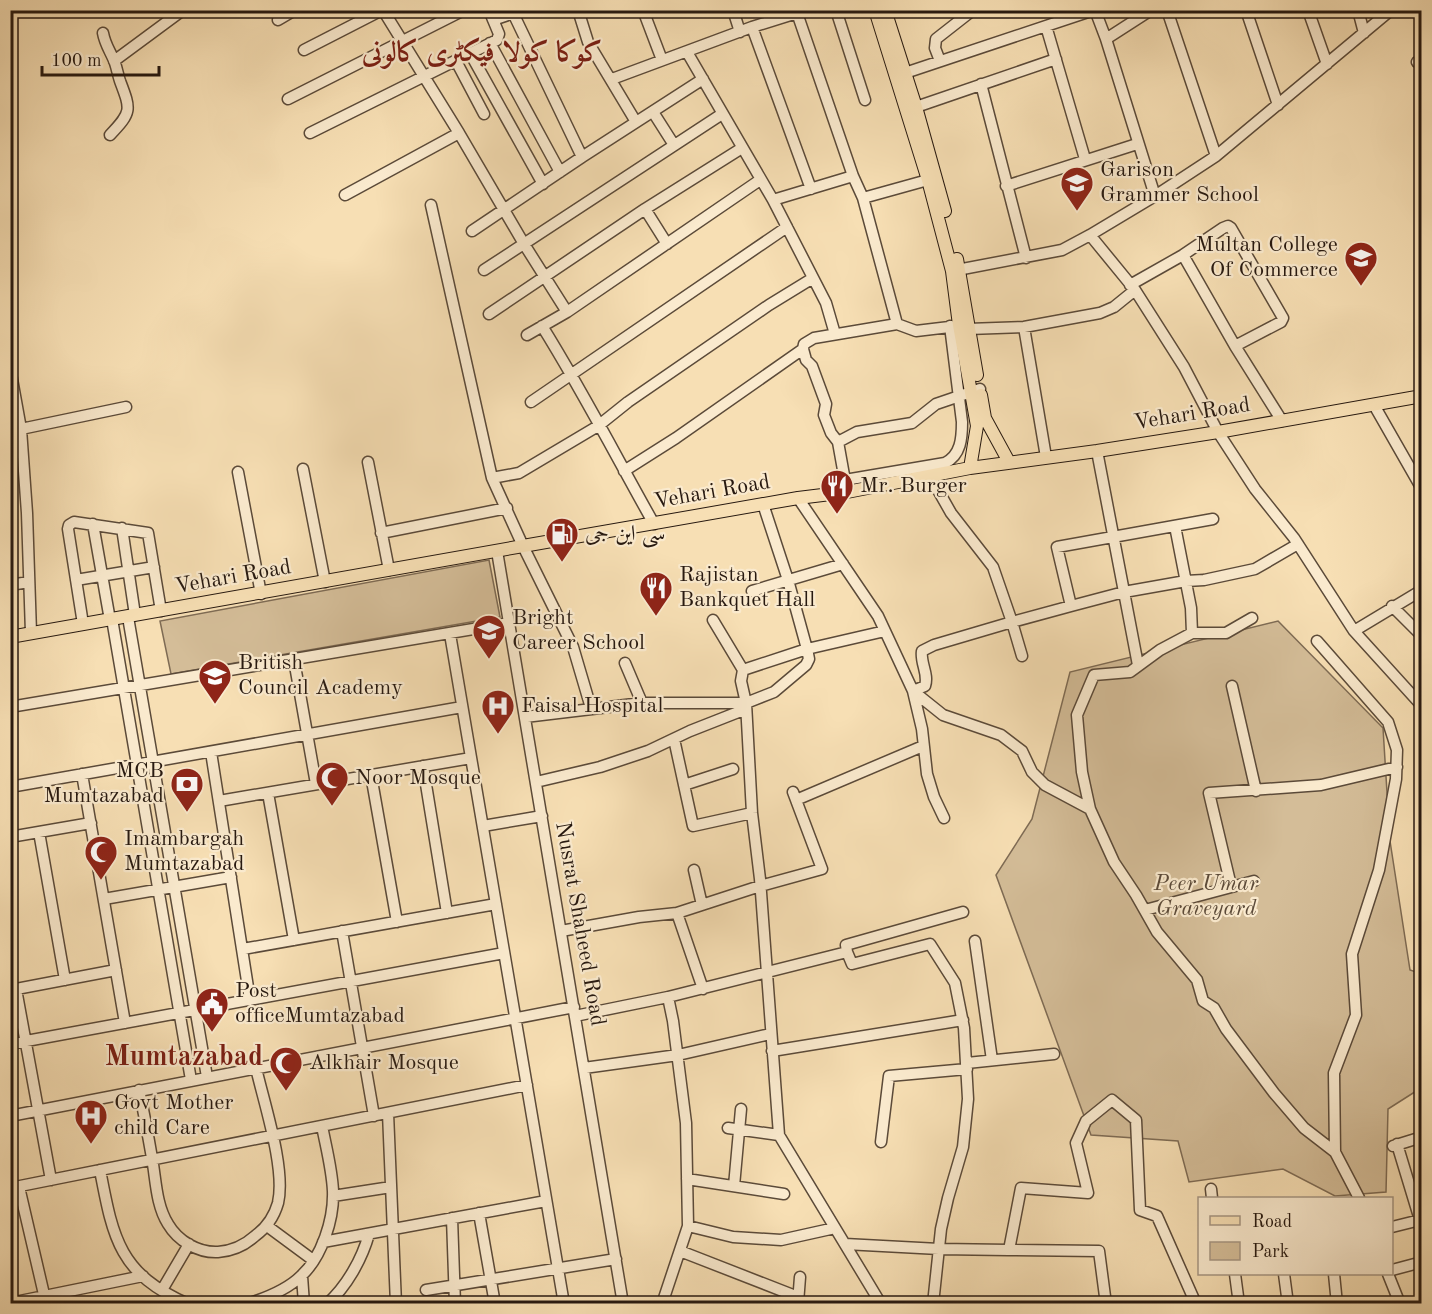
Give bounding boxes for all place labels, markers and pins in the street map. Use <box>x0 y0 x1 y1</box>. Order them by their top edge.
place label: Garison Grammer School <box>1100 159 1259 206</box>
school or university icon: Garison Grammer School <box>1059 165 1095 212</box>
place label: Multan College Of Commerce <box>1196 234 1338 281</box>
school or university icon: Multan College Of Commerce <box>1343 240 1379 287</box>
restaurant icon: Mr. Burger <box>819 468 855 515</box>
place label: Mr. Burger <box>860 475 967 497</box>
fuel station icon: سی این جی <box>544 516 580 563</box>
place label: سی این جی <box>585 523 665 548</box>
place label: Rajistan Bankquet Hall <box>679 564 815 611</box>
restaurant icon: Rajistan Bankquet Hall <box>638 570 674 617</box>
place label: Bright Career School <box>512 607 645 654</box>
school or university icon: Bright Career School <box>471 613 507 660</box>
place label: British Council Academy <box>238 652 403 699</box>
school or university icon: British Council Academy <box>197 658 233 705</box>
hospital icon: Faisal Hospital <box>480 688 516 735</box>
place label: Faisal Hospital <box>521 695 663 717</box>
place label: MCB Mumtazabad <box>44 760 164 807</box>
mosque icon: Noor Mosque <box>314 760 350 807</box>
bank icon: MCB Mumtazabad <box>169 766 205 813</box>
place label: Noor Mosque <box>355 767 481 789</box>
place label: Imambargah Mumtazabad <box>124 828 244 875</box>
mosque icon: Imambargah Mumtazabad <box>83 834 119 881</box>
place label: Post officeMumtazabad <box>235 980 405 1027</box>
public building icon: Post officeMumtazabad <box>194 986 230 1033</box>
mosque icon: Alkhair Mosque <box>268 1045 304 1092</box>
place label: Alkhair Mosque <box>309 1052 459 1074</box>
place label: Govt Mother child Care <box>114 1092 234 1139</box>
hospital icon: Govt Mother child Care <box>73 1098 109 1145</box>

